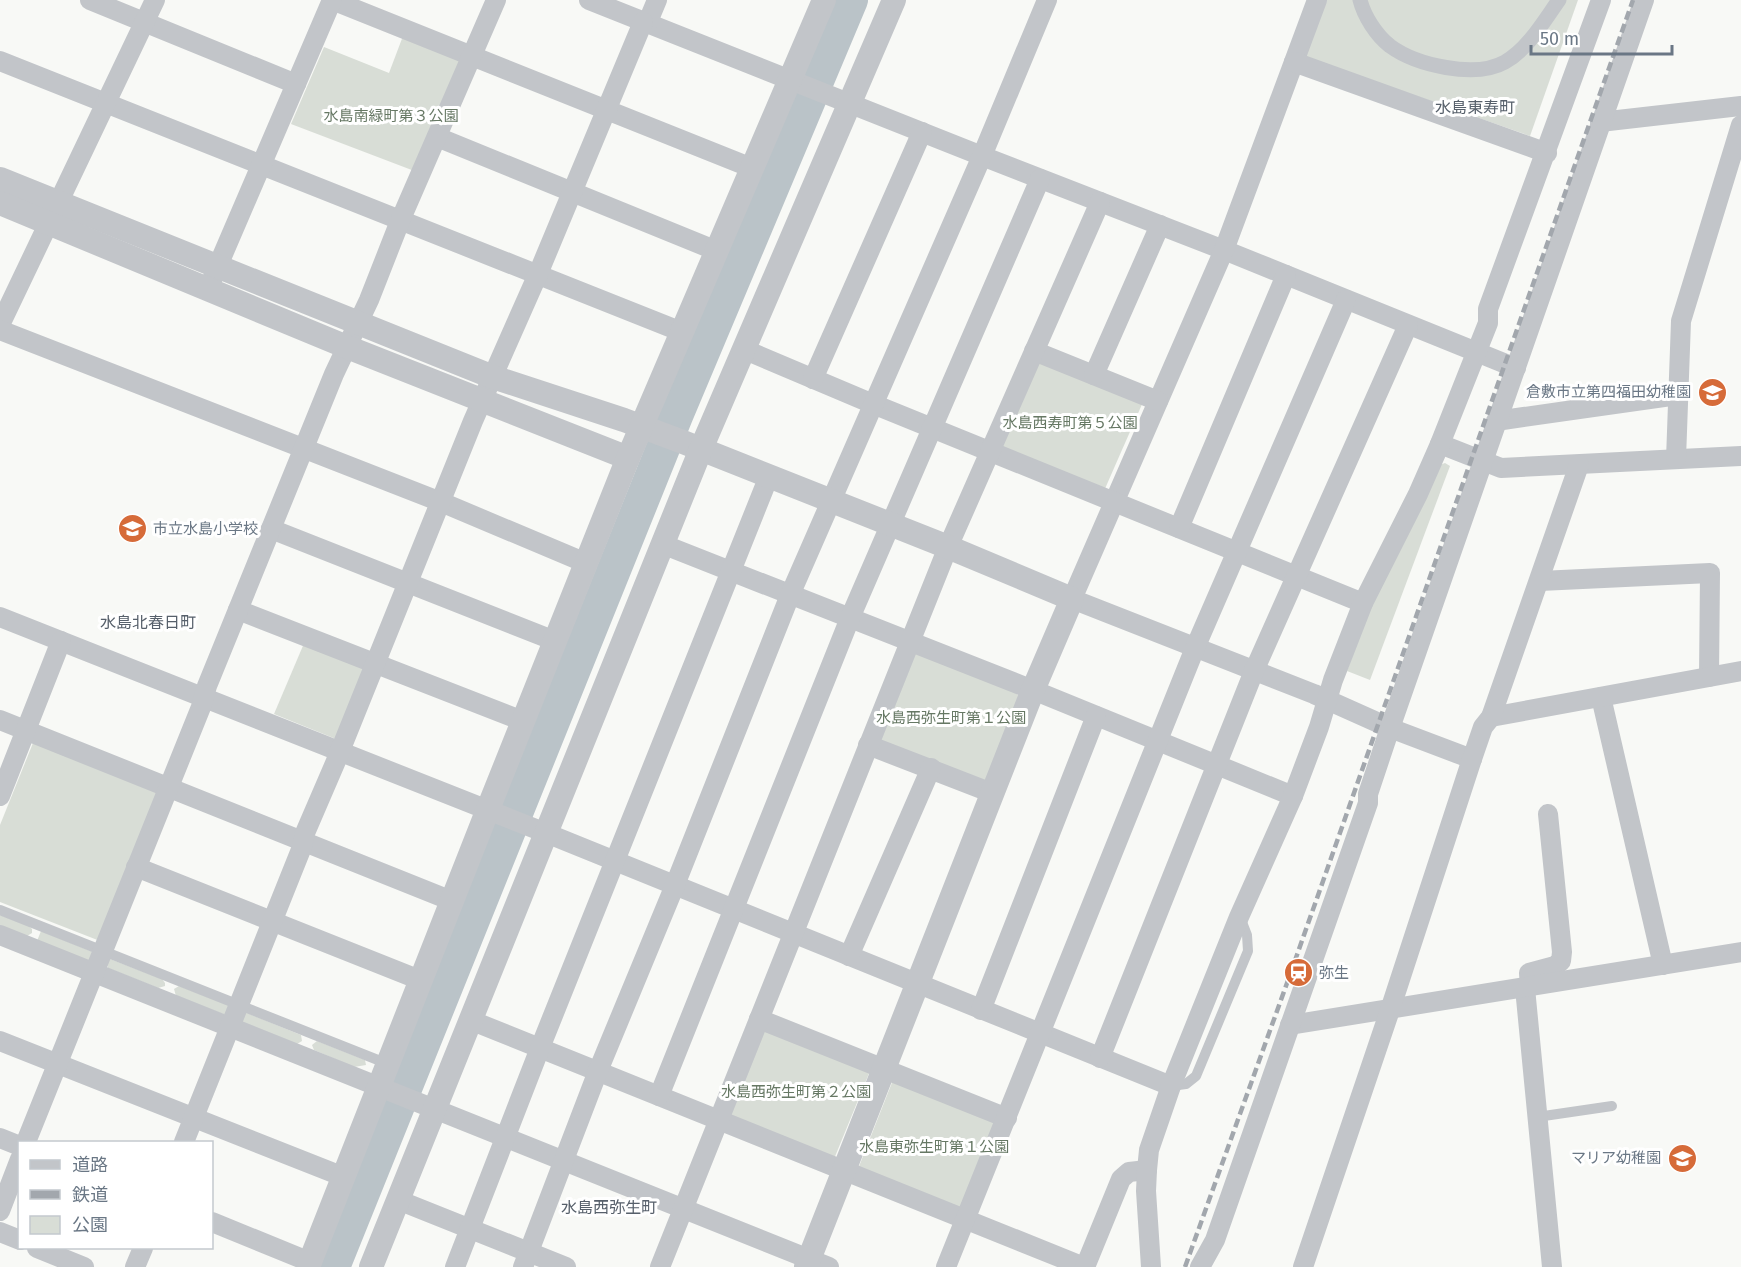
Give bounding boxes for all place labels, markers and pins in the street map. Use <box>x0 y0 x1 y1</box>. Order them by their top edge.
school or university icon: 倉敷市立第四福田幼稚園 <box>1696 376 1728 408</box>
place label: 倉敷市立第四福田幼稚園 <box>1526 383 1691 401</box>
school or university icon: 市立水島小学校 <box>116 513 148 545</box>
place label: 市立水島小学校 <box>153 520 258 538</box>
station icon: 弥生 <box>1282 957 1314 989</box>
place label: 弥生 <box>1319 964 1349 982</box>
school or university icon: マリア幼稚園 <box>1666 1142 1698 1174</box>
place label: マリア幼稚園 <box>1571 1149 1661 1167</box>

